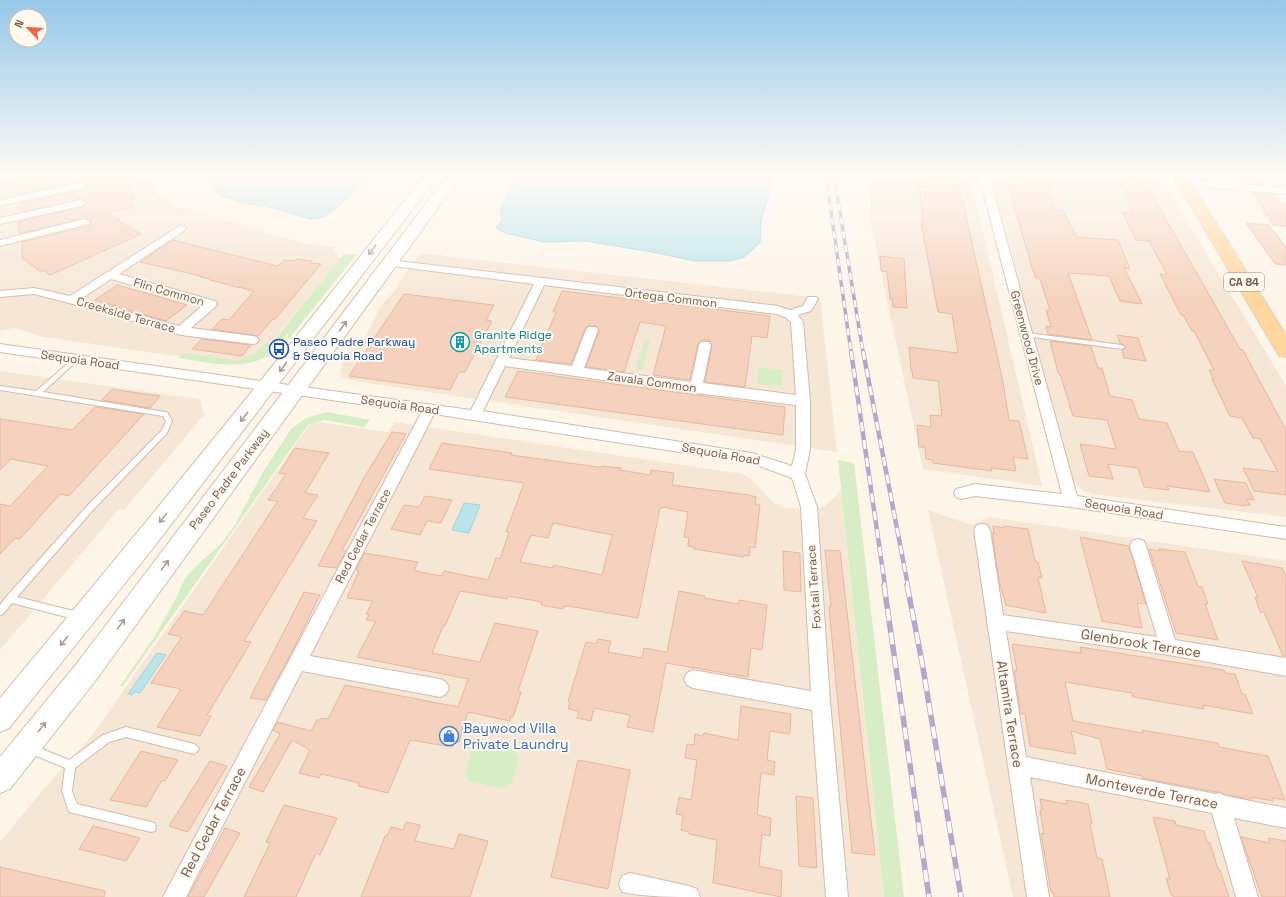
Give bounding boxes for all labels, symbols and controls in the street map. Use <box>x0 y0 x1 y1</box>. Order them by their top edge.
north arrow <box>8 8 48 48</box>
text: N <box>11 17 27 30</box>
one-way arrow <box>368 245 377 256</box>
road number: CA 84 <box>1224 273 1264 291</box>
street label: Flin Common <box>132 274 206 310</box>
street label: Ortega Common <box>624 284 718 312</box>
street label: Greenwood Drive <box>1007 289 1047 387</box>
street label: Creekside Terrace <box>75 293 177 337</box>
one-way arrow <box>339 320 348 331</box>
place label: Granite Ridge Apartments <box>474 327 552 357</box>
building icon: Granite Ridge Apartments <box>449 331 471 353</box>
place label: Paseo Padre Parkway & Sequoia Road <box>293 334 415 364</box>
bus stop icon: Paseo Padre Parkway & Sequoia Road <box>268 338 290 360</box>
street label: Sequoia Road <box>40 347 120 373</box>
one-way arrow <box>278 362 287 373</box>
street label: Zavala Common <box>606 368 698 396</box>
street label: Sequoia Road <box>360 392 440 418</box>
one-way arrow <box>240 411 248 422</box>
street label: Paseo Padre Parkway <box>186 425 272 533</box>
street label: Sequoia Road <box>681 439 761 469</box>
street label: Red Cedar Terrace <box>331 486 395 586</box>
street label: Sequoia Road <box>1084 495 1164 523</box>
one-way arrow <box>159 513 168 524</box>
street label: Foxtail Terrace <box>803 544 825 630</box>
one-way arrow <box>161 559 169 570</box>
one-way arrow <box>117 619 125 630</box>
street label: Glenbrook Terrace <box>1080 625 1202 661</box>
one-way arrow <box>59 636 68 647</box>
street label: Altamira Terrace <box>993 659 1027 769</box>
place label: Baywood Villa Private Laundry <box>463 719 569 753</box>
one-way arrow <box>38 722 47 733</box>
shop icon: Baywood Villa Private Laundry <box>438 725 460 747</box>
street label: Red Cedar Terrace <box>176 764 250 880</box>
street label: Monteverde Terrace <box>1084 769 1220 813</box>

